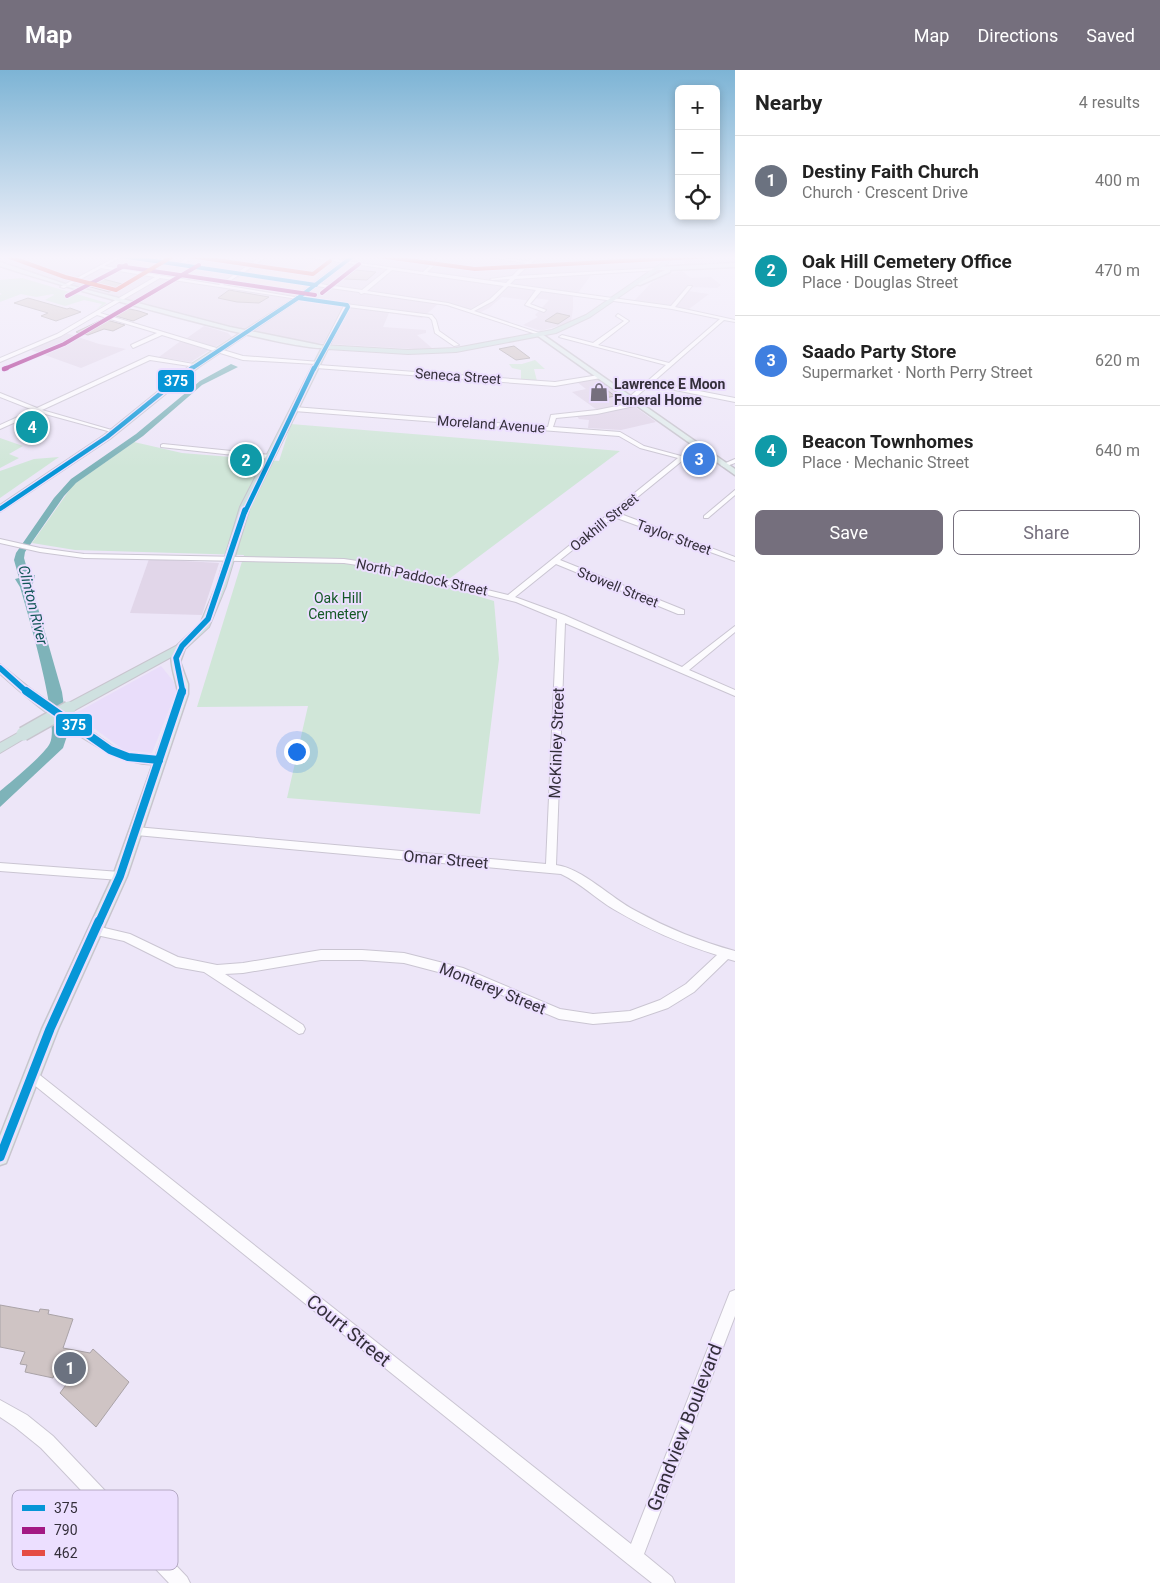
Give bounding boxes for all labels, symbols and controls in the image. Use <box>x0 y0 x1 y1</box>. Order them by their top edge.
text: Map <box>25 21 72 49</box>
text: Map <box>914 25 949 46</box>
text: Directions <box>977 25 1058 46</box>
text: Saved <box>1086 25 1135 46</box>
map controls <box>675 85 720 220</box>
button: + <box>675 85 720 130</box>
text: Nearby <box>755 91 822 115</box>
text: 4 results <box>1079 93 1140 112</box>
button: − <box>675 130 720 175</box>
text: Destiny Faith Church <box>802 160 979 183</box>
text: 1 <box>766 171 776 190</box>
text: 400 m <box>1095 171 1140 190</box>
button: locate <box>675 175 720 220</box>
text: Church · Crescent Drive <box>802 183 968 202</box>
text: Oak Hill Cemetery Office <box>802 250 1012 273</box>
text: 2 <box>766 261 776 280</box>
text: 470 m <box>1095 261 1140 280</box>
text: Place · Douglas Street <box>802 273 958 292</box>
text: Saado Party Store <box>802 340 956 363</box>
text: 3 <box>766 351 776 370</box>
text: 620 m <box>1095 351 1140 370</box>
text: Supermarket · North Perry Street <box>802 363 1033 382</box>
street label: Seneca Street <box>414 365 502 387</box>
line badge: 375 <box>157 369 195 393</box>
text: 375 <box>164 373 188 389</box>
place label: Lawrence E Moon Funeral Home <box>614 376 726 408</box>
shop icon: Lawrence E Moon Funeral Home <box>588 381 610 403</box>
pin: 4 <box>16 408 48 446</box>
street label: Moreland Avenue <box>436 412 546 436</box>
text: Beacon Townhomes <box>802 430 973 453</box>
pin: 3 <box>683 440 715 478</box>
pin: 2 <box>230 441 262 479</box>
text: 4 <box>766 441 776 460</box>
text: 640 m <box>1095 441 1140 460</box>
text: Place · Mechanic Street <box>802 453 969 472</box>
street label: Oakhill Street <box>567 490 641 554</box>
button: Save <box>755 510 943 555</box>
button: Share <box>953 510 1140 555</box>
street label: Taylor Street <box>634 516 714 558</box>
street label: North Paddock Street <box>355 555 490 599</box>
water label: Clinton River <box>14 563 52 648</box>
street label: Stowell Street <box>575 563 661 611</box>
park label: Oak Hill Cemetery <box>308 590 368 622</box>
street label: McKinley Street <box>545 687 568 799</box>
line badge: 375 <box>55 713 93 737</box>
text: 375 <box>62 717 86 733</box>
your location <box>284 739 310 765</box>
street label: Omar Street <box>403 846 489 873</box>
street label: Monterey Street <box>437 958 549 1018</box>
street label: Court Street <box>302 1289 395 1371</box>
street label: Grandview Boulevard <box>642 1340 727 1514</box>
pin: 1 <box>54 1349 86 1387</box>
legend <box>12 1490 178 1570</box>
text: 375 <box>54 1500 78 1516</box>
text: 790 <box>54 1522 78 1538</box>
text: 462 <box>54 1545 78 1561</box>

